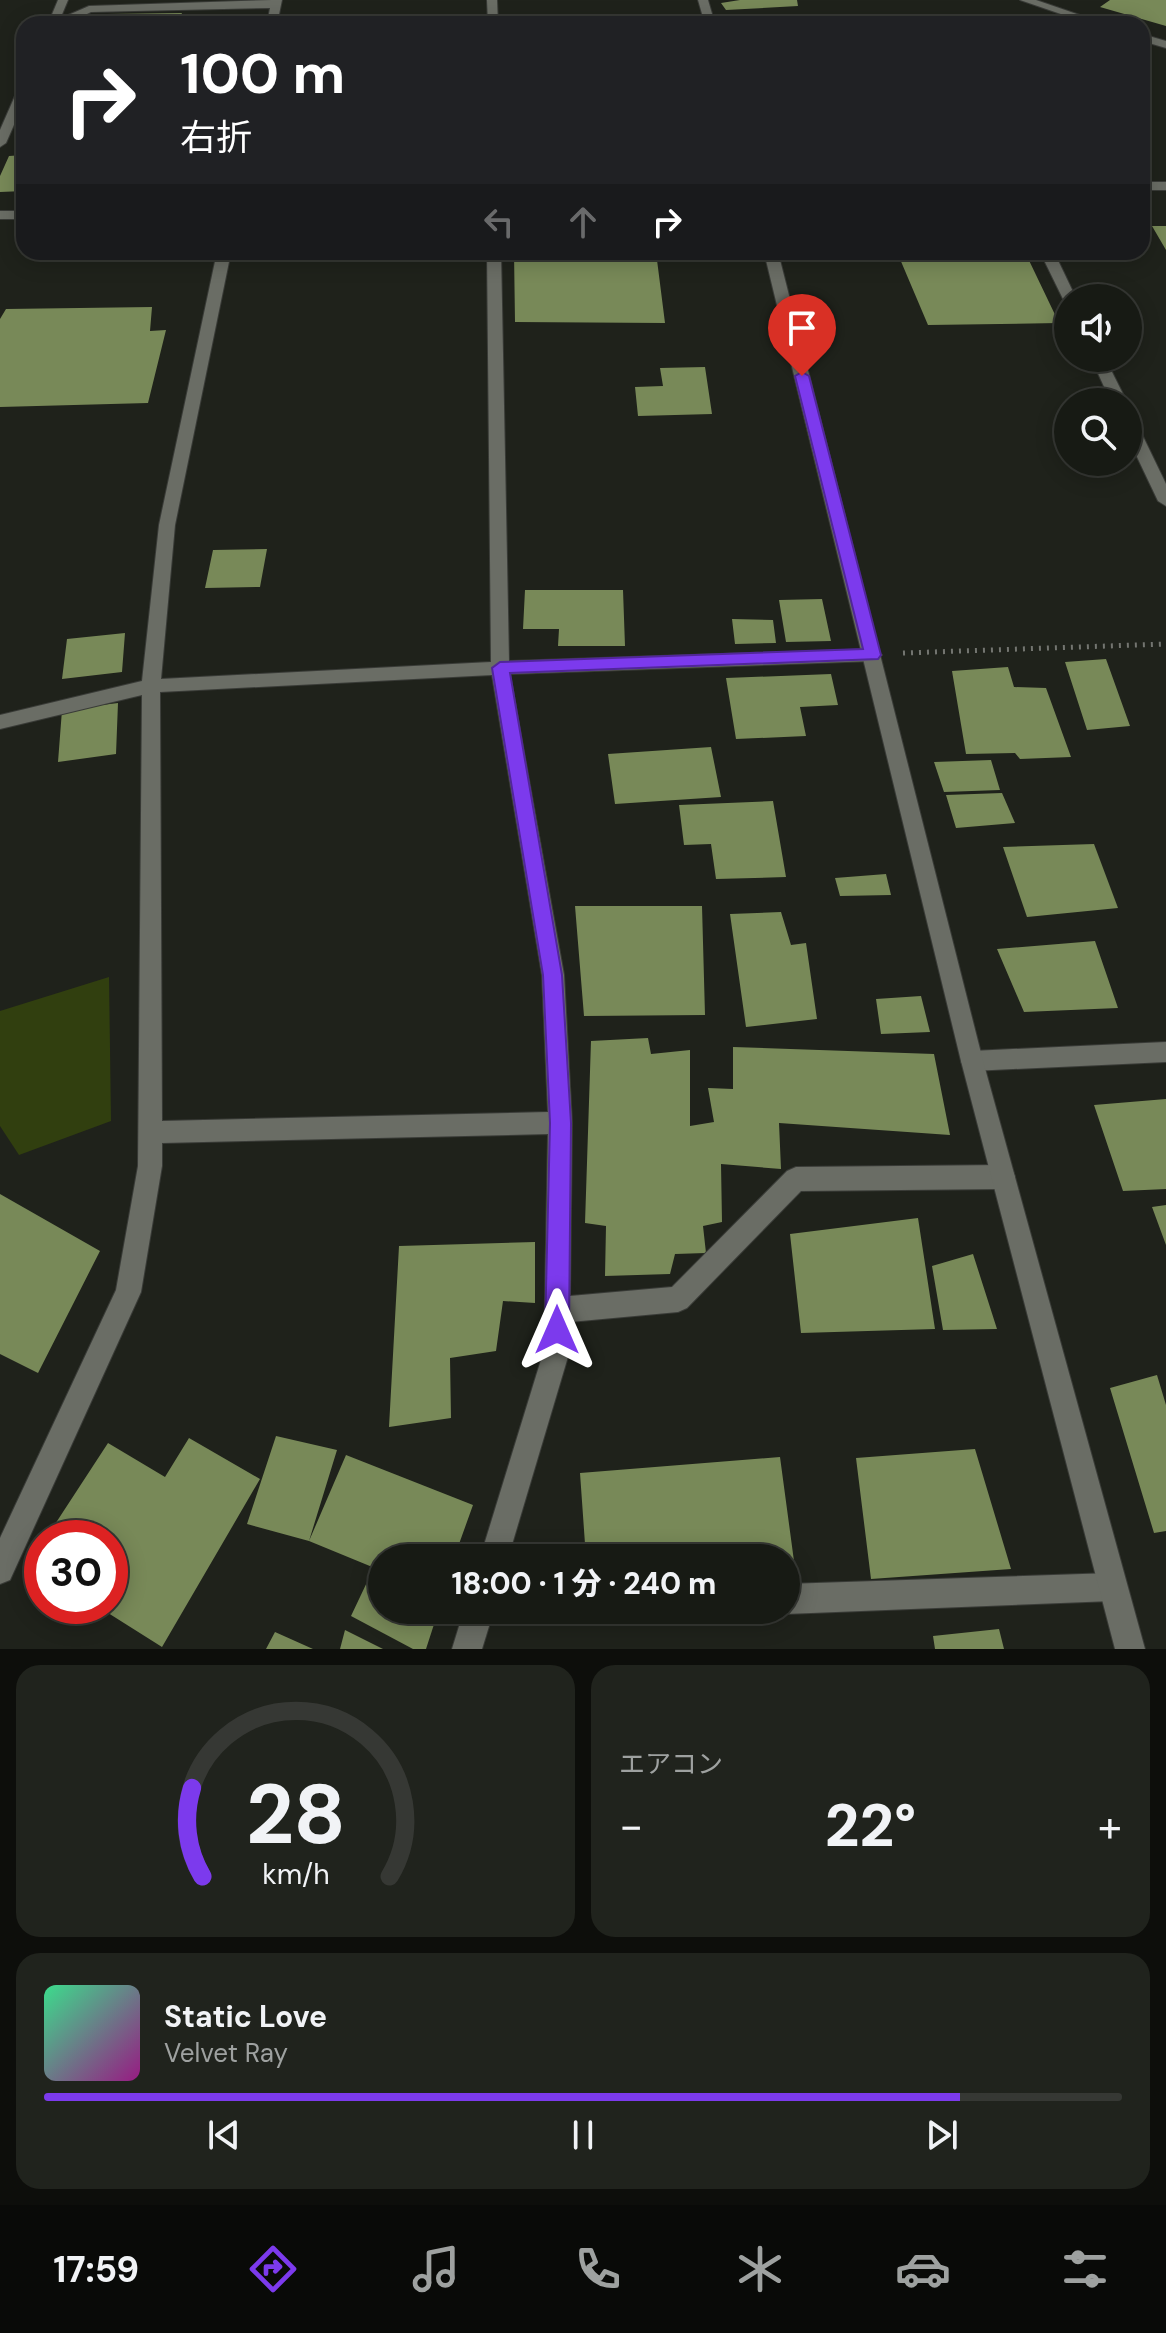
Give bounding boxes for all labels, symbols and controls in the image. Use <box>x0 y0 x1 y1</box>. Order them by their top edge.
text: 100 m <box>180 37 345 110</box>
icon: right <box>48 48 152 152</box>
text: 右折 <box>180 114 252 161</box>
icon: left <box>477 200 521 244</box>
icon: ahead <box>561 200 605 244</box>
icon: right <box>645 200 689 244</box>
map controls <box>1054 284 1142 476</box>
button: sound <box>1054 284 1142 372</box>
pin <box>768 294 836 376</box>
icon: arrive <box>780 306 824 350</box>
button: search <box>1054 388 1142 476</box>
position arrow <box>515 1288 599 1372</box>
speed limit sign: 30 <box>24 1520 128 1624</box>
text: 18:00 · 1 分 · 240 m <box>452 1564 716 1603</box>
text: エアコン <box>619 1747 723 1781</box>
text: 28 <box>245 1760 346 1869</box>
text: 22° <box>825 1786 916 1865</box>
text: − <box>619 1797 643 1855</box>
text: + <box>1098 1797 1122 1855</box>
text: km/h <box>262 1856 329 1893</box>
text: Static Love <box>164 1997 327 2036</box>
text: Velvet Ray <box>164 2036 288 2070</box>
icon: previous <box>202 2113 246 2157</box>
icon: pause <box>561 2113 605 2157</box>
icon: next <box>920 2113 964 2157</box>
icon: directions <box>245 2241 301 2297</box>
icon: music <box>408 2241 464 2297</box>
icon: phone <box>570 2241 626 2297</box>
icon: climate <box>732 2241 788 2297</box>
icon: car <box>895 2241 951 2297</box>
icon: filters <box>1057 2241 1113 2297</box>
text: 17:59 <box>53 2246 139 2293</box>

